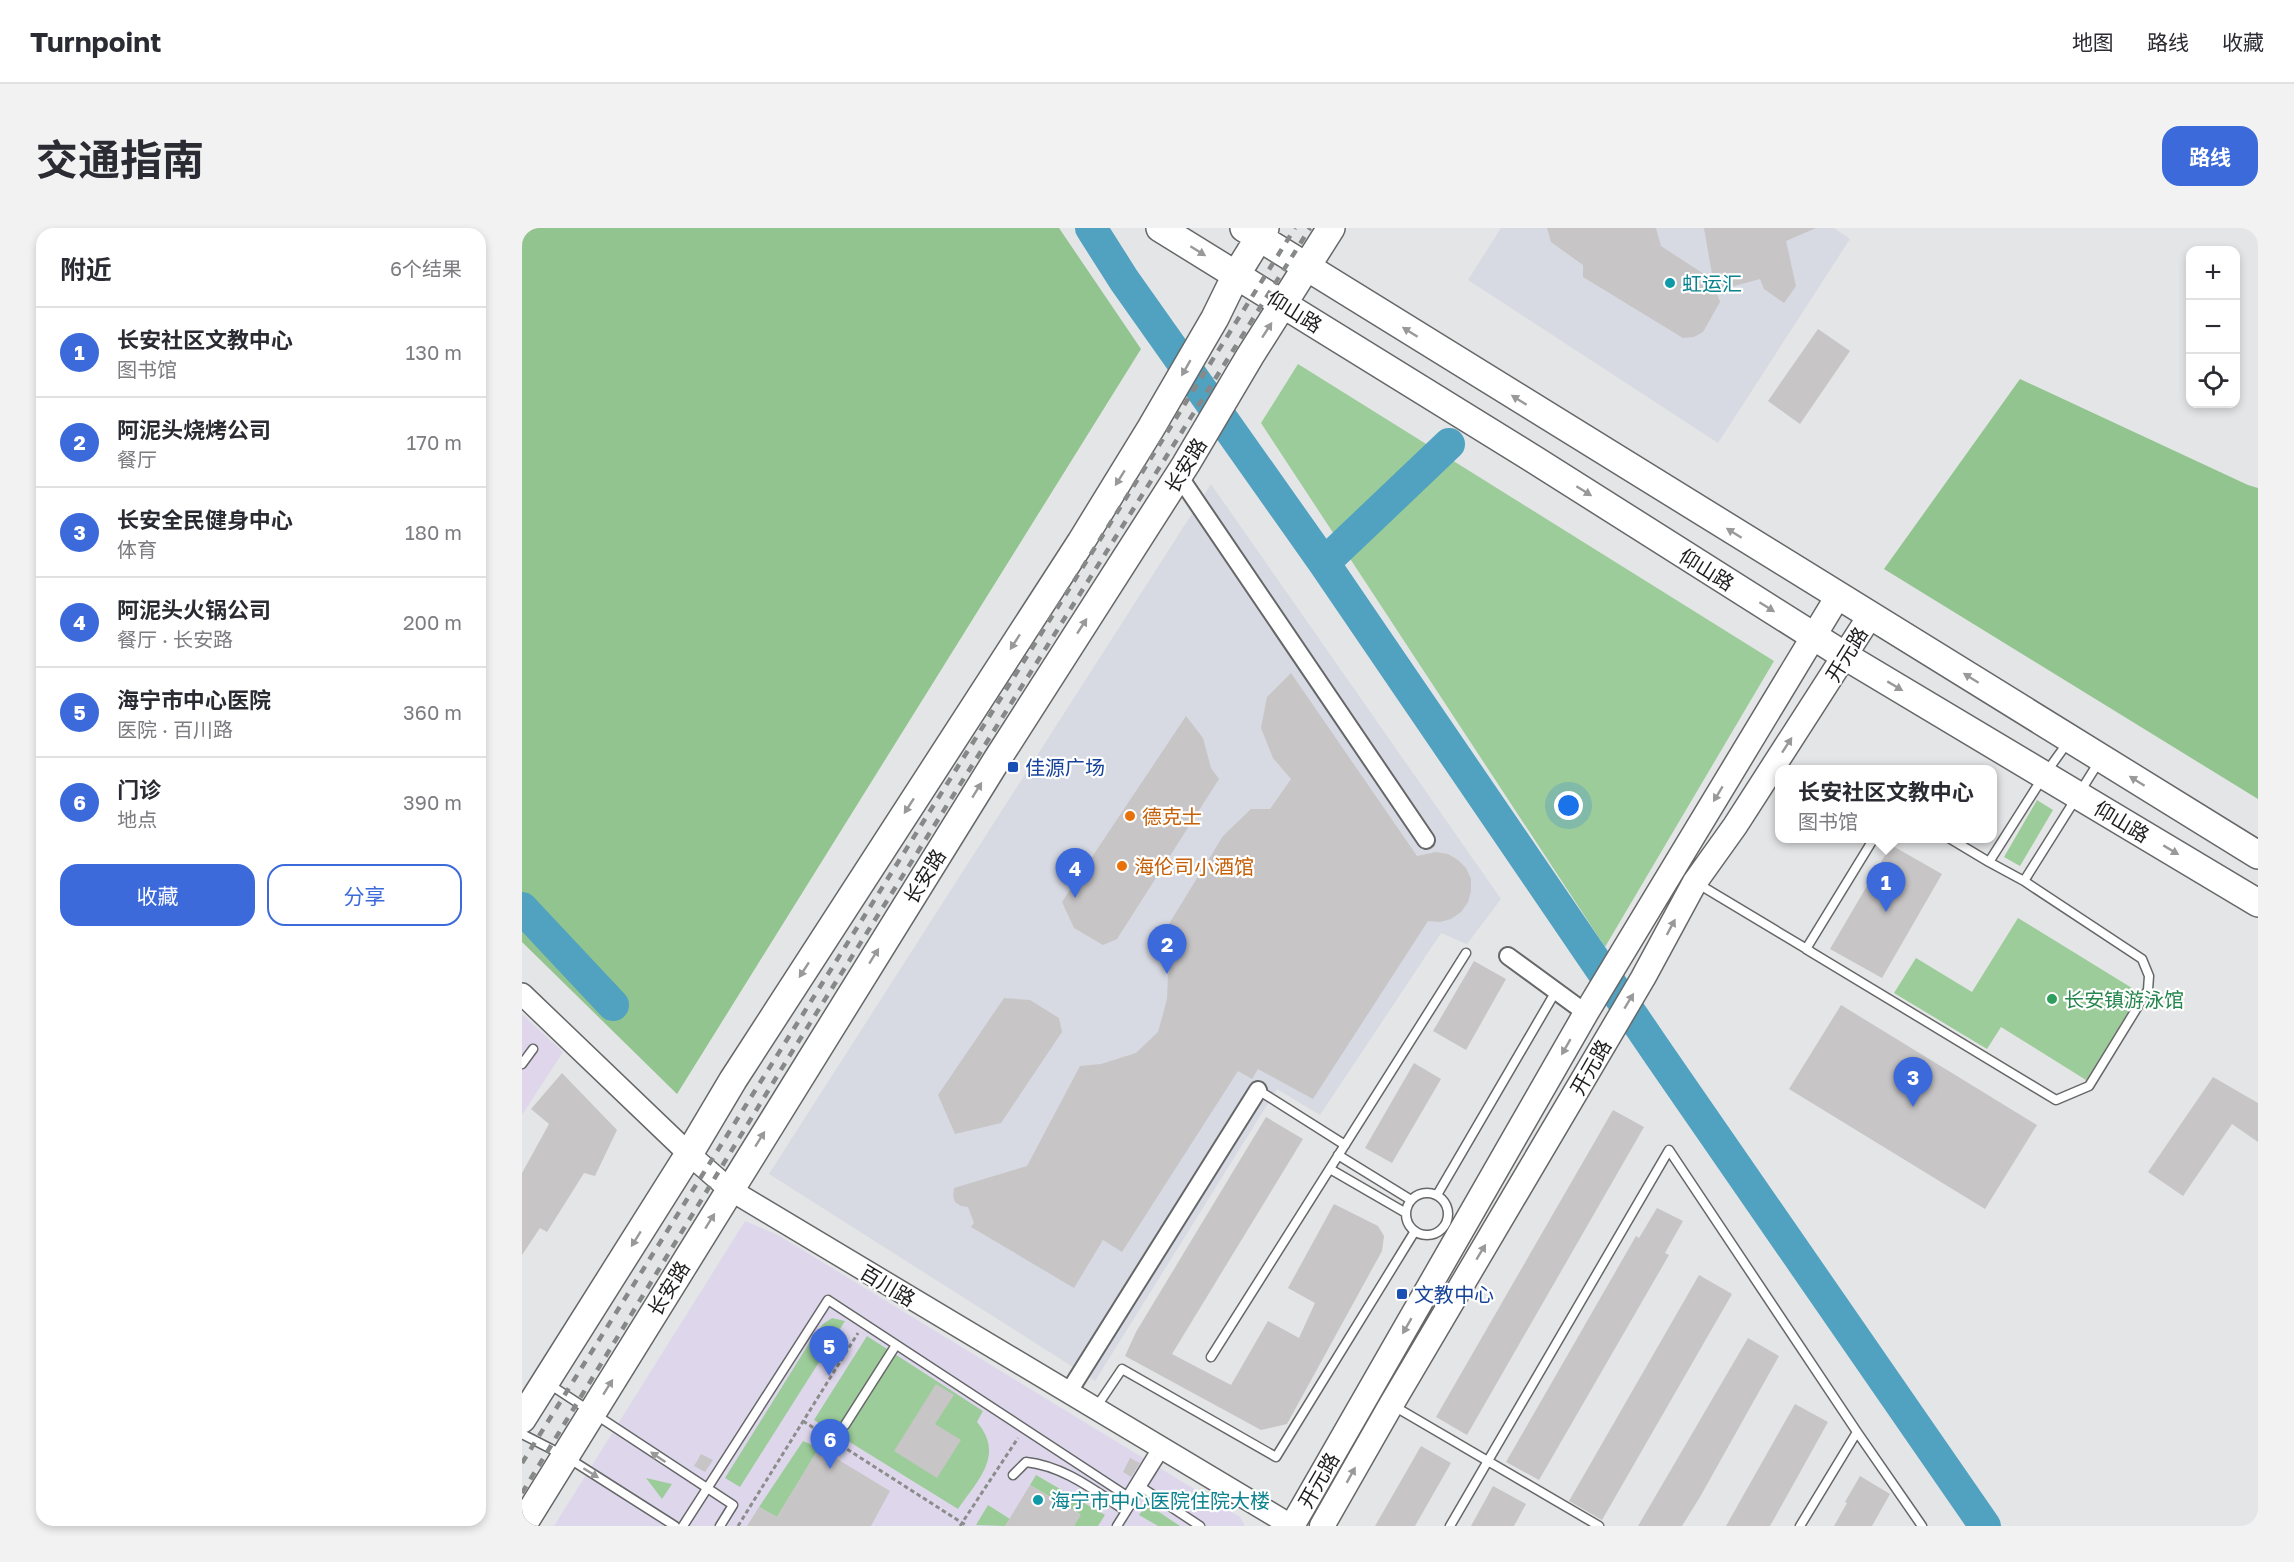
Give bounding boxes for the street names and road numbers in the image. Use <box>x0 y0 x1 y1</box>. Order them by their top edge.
street label: 仰山路 <box>1263 285 1327 337</box>
street label: 长安路 <box>1159 433 1211 497</box>
street label: 仰山路 <box>1675 543 1739 595</box>
street label: 开元路 <box>1820 622 1872 686</box>
street label: 仰山路 <box>2090 795 2154 847</box>
street label: 长安路 <box>898 844 950 908</box>
street label: 开元路 <box>1565 1035 1615 1099</box>
street label: 长安路 <box>642 1256 694 1320</box>
street label: 百川路 <box>856 1259 920 1311</box>
street label: 开元路 <box>1293 1448 1343 1512</box>

